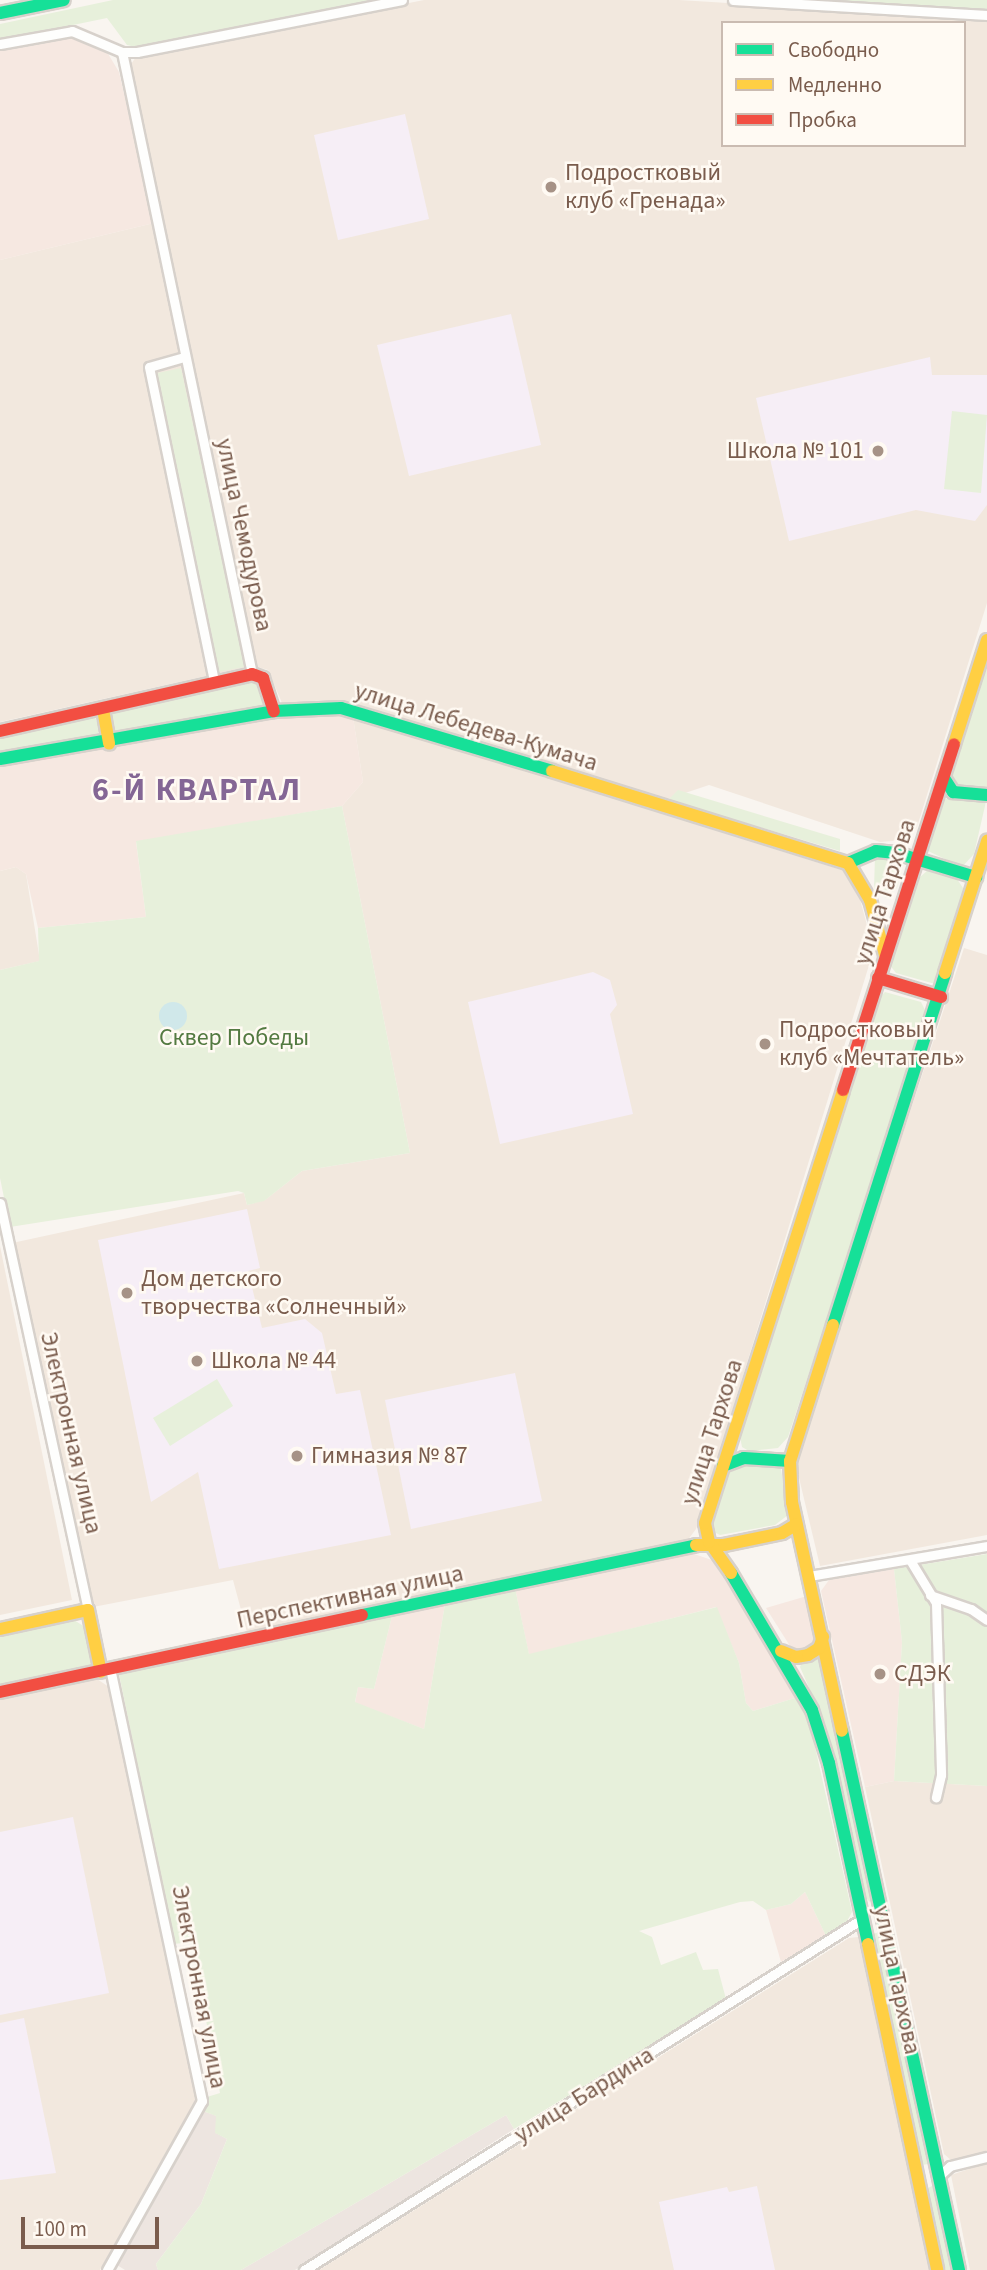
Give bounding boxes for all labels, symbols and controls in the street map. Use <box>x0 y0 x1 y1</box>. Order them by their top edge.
legend <box>721 21 966 147</box>
text: Свободно <box>788 35 879 65</box>
text: Медленно <box>788 70 882 100</box>
text: Пробка <box>788 105 857 135</box>
place label: Подростковый клуб «Гренада» <box>565 159 726 215</box>
marker: Подростковый клуб «Гренада» <box>543 179 559 195</box>
street label: улица Чемодурова <box>209 436 279 634</box>
place label: Школа № 101 <box>727 437 864 465</box>
marker: Школа № 101 <box>870 443 886 459</box>
street label: улица Лебедева-Кумача <box>351 676 601 778</box>
district label: 6-Й КВАРТАЛ <box>93 771 301 809</box>
street label: улица Тархова <box>848 816 922 968</box>
place label: Подростковый клуб «Мечтатель» <box>779 1016 964 1072</box>
park label: Сквер Победы <box>159 1024 309 1052</box>
marker: Подростковый клуб «Мечтатель» <box>757 1036 773 1052</box>
place label: Дом детского творчества «Солнечный» <box>141 1265 407 1321</box>
marker: Дом детского творчества «Солнечный» <box>119 1285 135 1301</box>
street label: Электронная улица <box>34 1329 108 1537</box>
place label: Школа № 44 <box>211 1347 336 1375</box>
marker: Школа № 44 <box>189 1353 205 1369</box>
street label: улица Тархова <box>675 1356 749 1508</box>
place label: Гимназия № 87 <box>311 1442 468 1470</box>
marker: Гимназия № 87 <box>289 1448 305 1464</box>
street label: Перспективная улица <box>234 1559 466 1635</box>
place label: СДЭК <box>894 1660 951 1688</box>
marker: СДЭК <box>872 1666 888 1682</box>
street label: Электронная улица <box>165 1883 233 2091</box>
street label: улица Тархова <box>867 1903 927 2057</box>
street label: улица Бардина <box>509 2041 659 2149</box>
scale bar <box>24 2204 163 2248</box>
text: 100 m <box>34 2214 87 2244</box>

